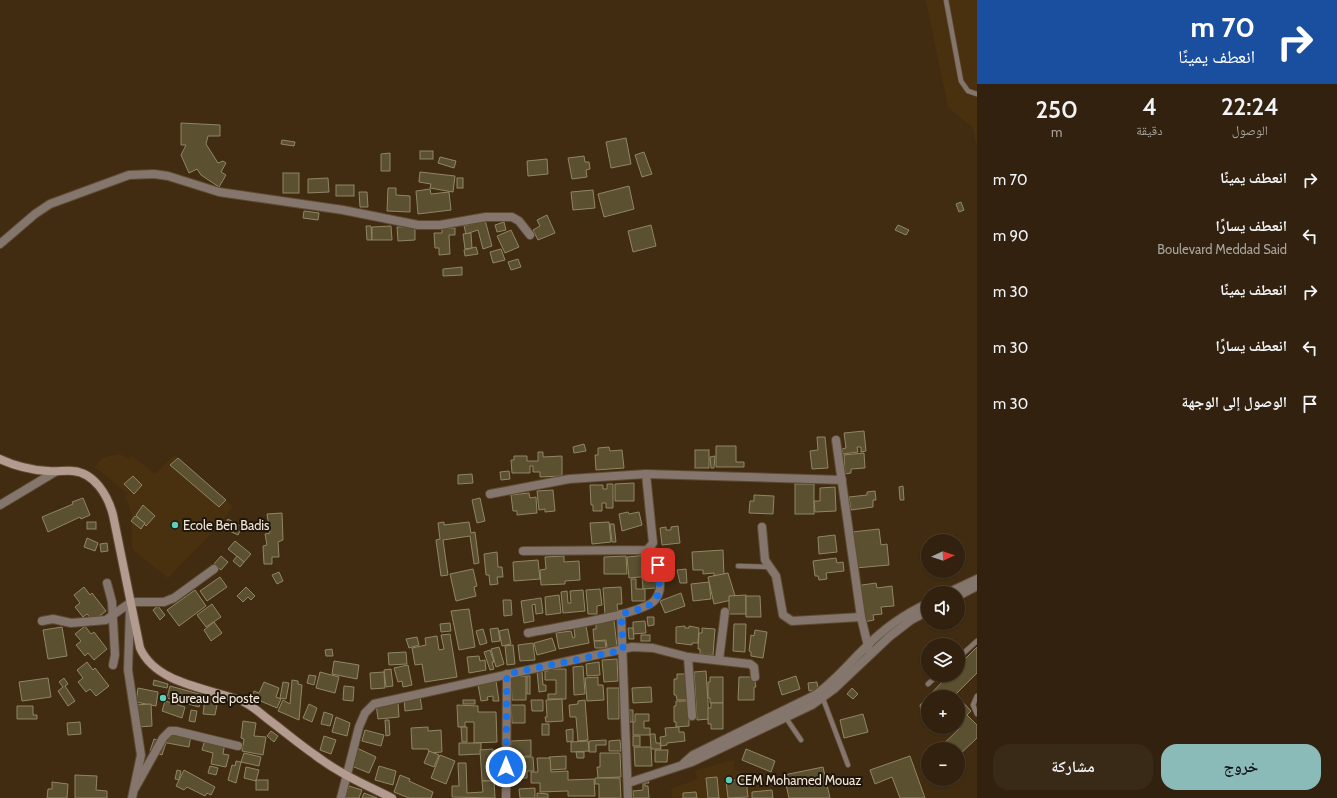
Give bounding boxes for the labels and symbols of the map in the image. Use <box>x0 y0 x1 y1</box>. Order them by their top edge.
place label: Ecole Ben Badis <box>183 517 270 533</box>
marker: Ecole Ben Badis <box>170 520 180 530</box>
north arrow <box>921 534 965 578</box>
pin <box>641 548 675 582</box>
place label: Bureau de poste <box>171 690 260 706</box>
marker: Bureau de poste <box>158 693 168 703</box>
position arrow <box>485 746 527 788</box>
place label: CEM Mohamed Mouaz <box>737 772 861 788</box>
marker: CEM Mohamed Mouaz <box>724 775 734 785</box>

